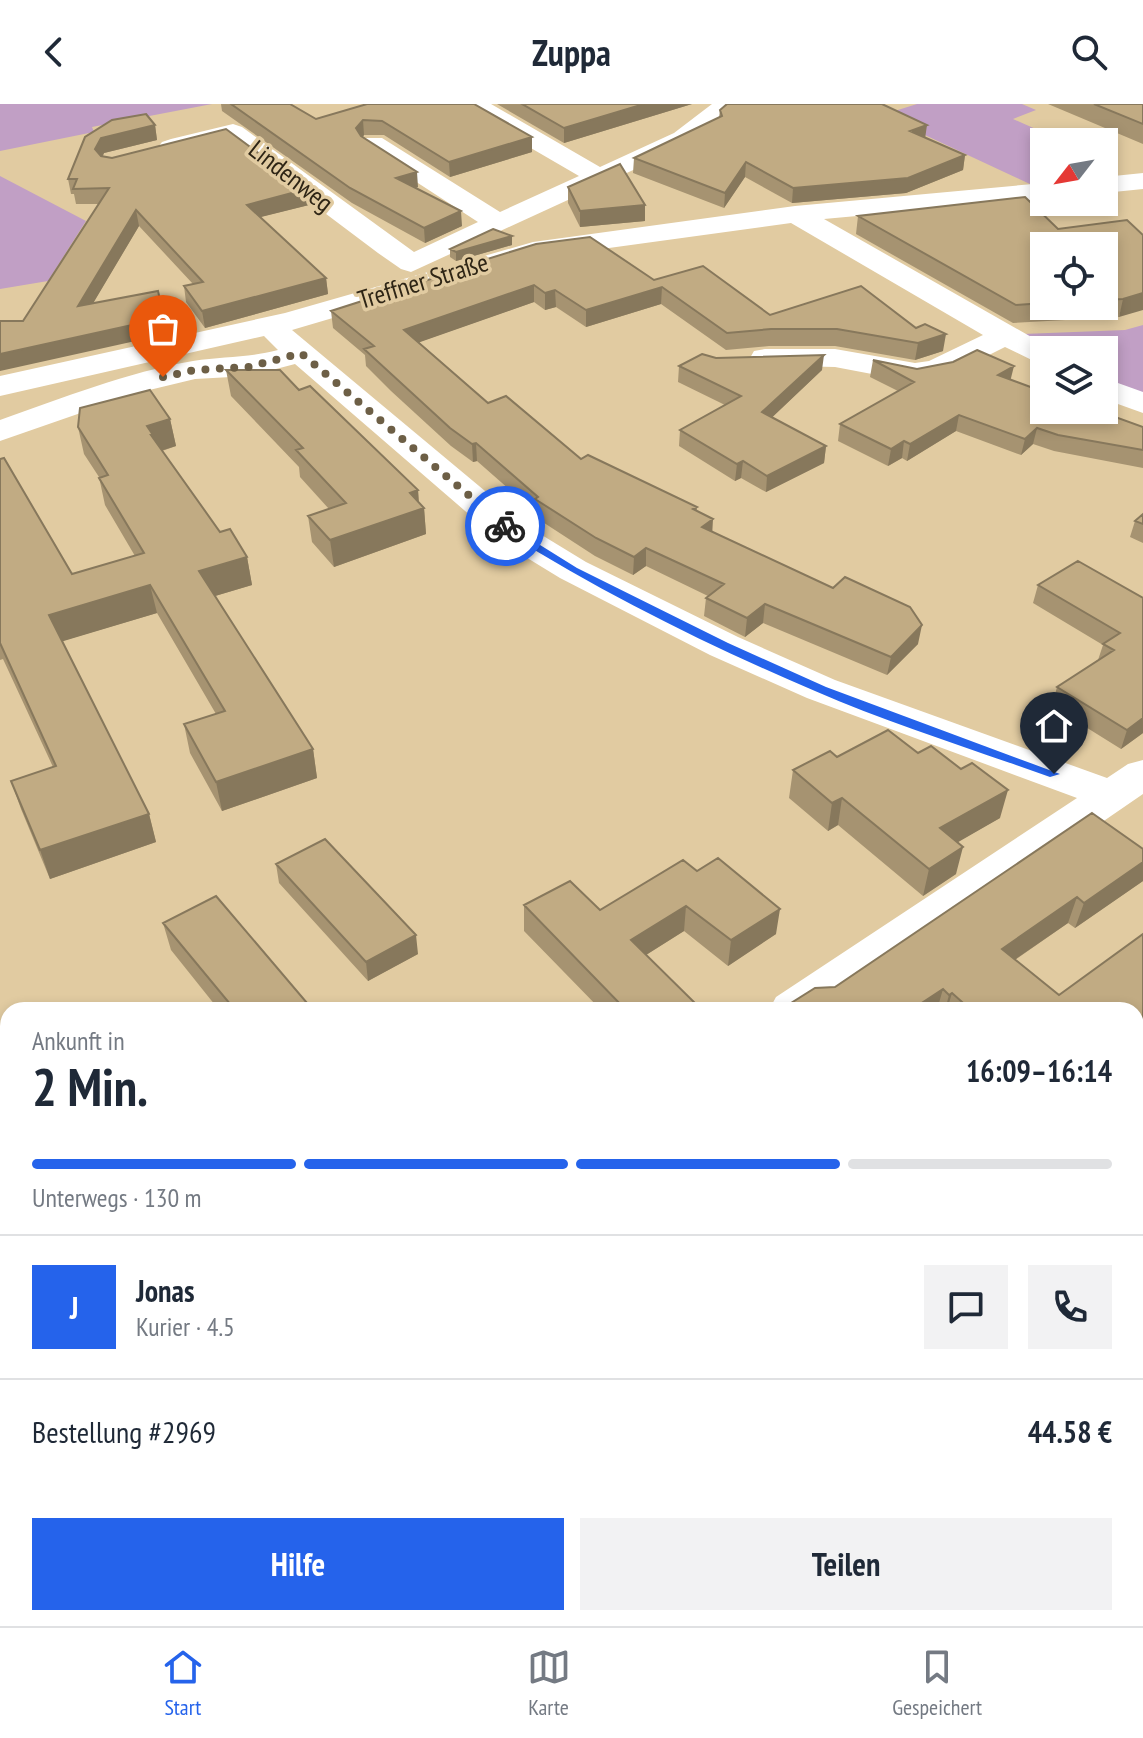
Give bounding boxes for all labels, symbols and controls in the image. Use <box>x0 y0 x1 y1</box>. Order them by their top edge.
text: Zuppa <box>532 29 611 76</box>
icon: back <box>32 30 76 74</box>
icon: search <box>1067 30 1111 74</box>
north arrow <box>1030 128 1118 216</box>
map controls <box>1030 128 1118 424</box>
street label: Lindenweg <box>242 132 340 219</box>
button: locate <box>1030 232 1118 320</box>
street label: Treffner Straße <box>354 245 492 316</box>
pin <box>129 295 197 377</box>
icon: bag <box>141 307 185 351</box>
button: layers <box>1030 336 1118 424</box>
courier <box>465 486 545 566</box>
icon: bike <box>483 504 527 548</box>
pin <box>1020 692 1088 774</box>
icon: home <box>1032 704 1076 748</box>
text: Ankunft in <box>32 1024 125 1057</box>
text: 16:09–16:14 <box>966 1051 1112 1090</box>
text: 2 Min. <box>32 1053 148 1120</box>
text: Unterwegs · 130 m <box>32 1181 202 1214</box>
button: chat <box>924 1265 1008 1349</box>
button: phone <box>1028 1265 1112 1349</box>
text: Jonas <box>136 1271 194 1310</box>
text: J <box>70 1288 78 1327</box>
text: Kurier · 4.5 <box>136 1310 235 1343</box>
text: Bestellung #2969 <box>32 1412 216 1451</box>
text: 44.58 € <box>1028 1412 1112 1451</box>
button: Hilfe <box>32 1518 564 1610</box>
button: Teilen <box>580 1518 1112 1610</box>
tab: Start <box>161 1645 205 1721</box>
tab: Karte <box>527 1645 571 1721</box>
tab: Gespeichert <box>892 1645 982 1721</box>

